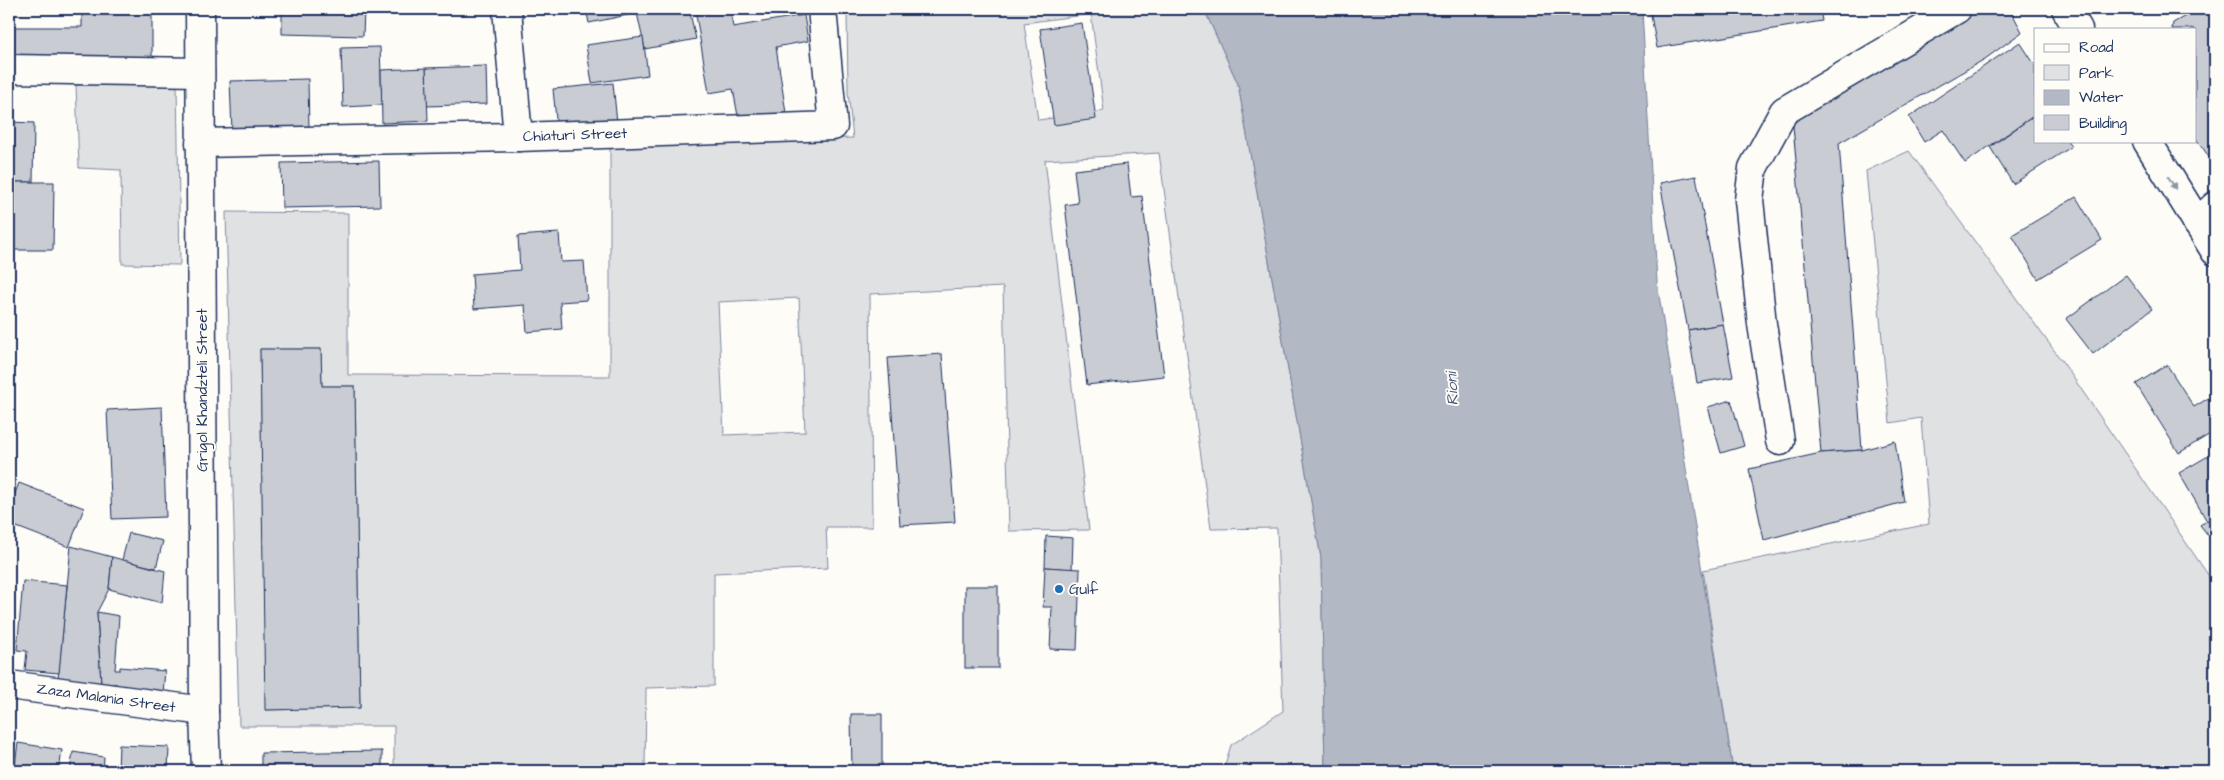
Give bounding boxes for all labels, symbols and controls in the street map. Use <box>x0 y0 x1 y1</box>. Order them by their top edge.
legend <box>2034 28 2196 142</box>
text: Road <box>2079 37 2114 58</box>
text: Park <box>2079 63 2114 84</box>
text: Water <box>2079 87 2123 108</box>
text: Building <box>2079 113 2127 135</box>
street label: Chiaturi Street <box>522 123 628 147</box>
one-way arrow <box>2168 176 2177 189</box>
street label: Grigol Khandzteli Street <box>192 308 214 472</box>
water label: Rioni <box>1440 369 1464 406</box>
place label: Gulf <box>1069 579 1098 600</box>
marker: Gulf <box>1053 583 1065 595</box>
street label: Zaza Malania Street <box>35 678 177 718</box>

